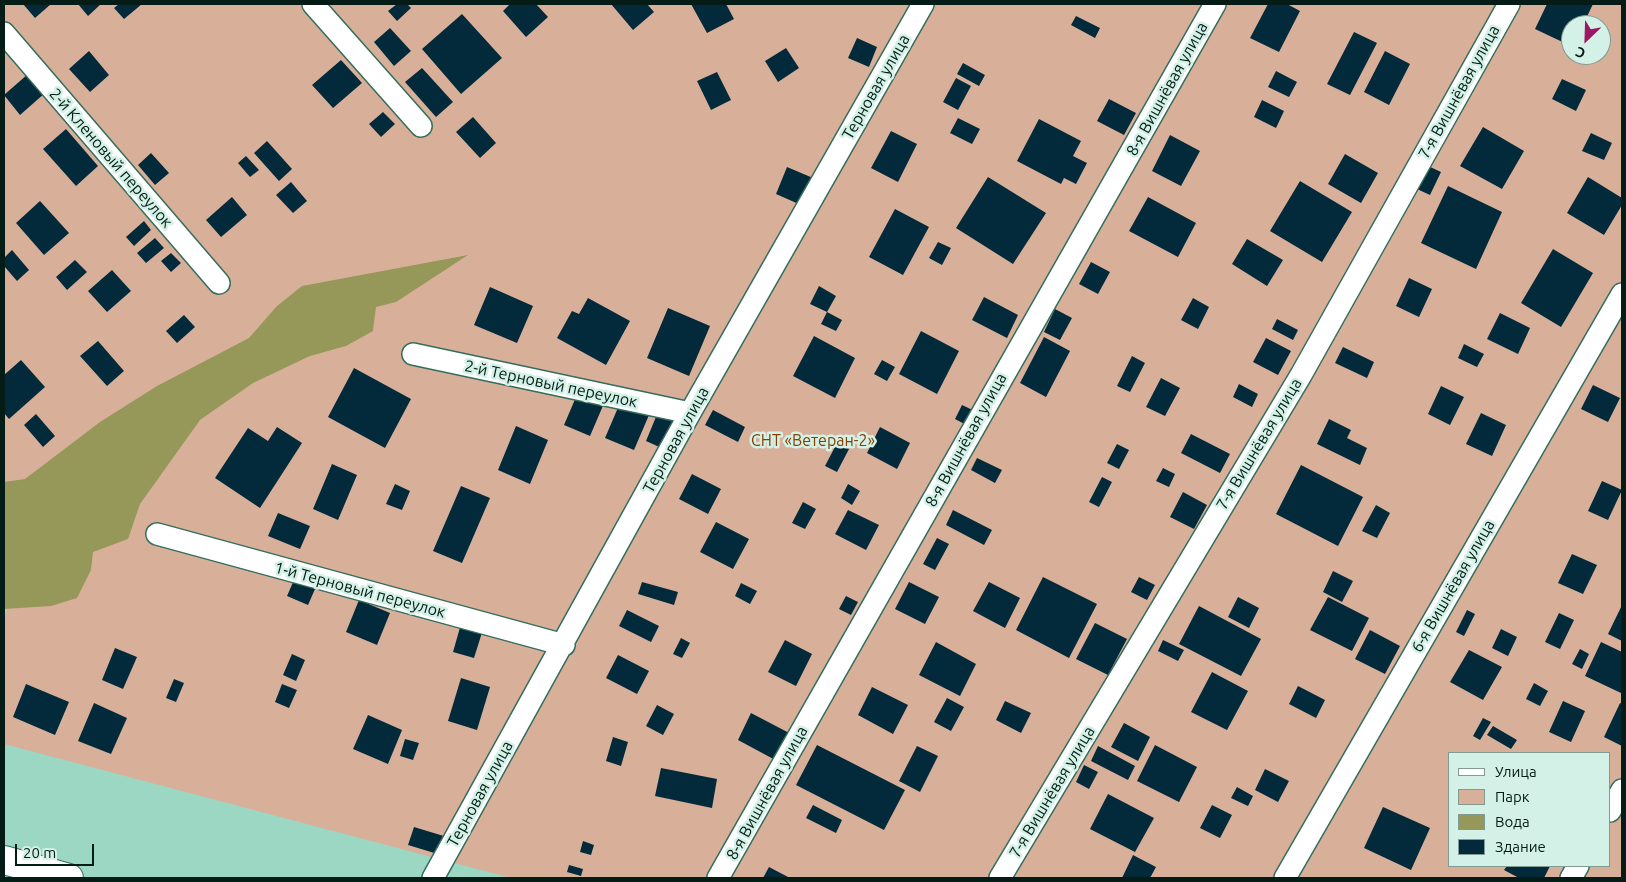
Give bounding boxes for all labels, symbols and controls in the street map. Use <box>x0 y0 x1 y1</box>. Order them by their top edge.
north arrow <box>1561 15 1611 65</box>
street label: 8-я Вишнёвая улица <box>1122 19 1212 159</box>
street label: 7-я Вишнёвая улица <box>1414 22 1504 162</box>
street label: Терновая улица <box>838 31 914 143</box>
text: С <box>1573 44 1588 62</box>
street label: 2-й Кленовый переулок <box>45 84 177 232</box>
street label: 2-й Терновый переулок <box>463 356 639 412</box>
street label: 8-я Вишнёвая улица <box>921 370 1011 510</box>
street label: 7-я Вишнёвая улица <box>1212 375 1306 513</box>
street label: Терновая улица <box>639 384 713 496</box>
park label: СНТ «Ветеран-2» <box>751 431 875 451</box>
street label: 6-я Вишнёвая улица <box>1407 516 1499 656</box>
street label: 1-й Терновый переулок <box>272 558 448 622</box>
street label: 8-я Вишнёвая улица <box>722 723 812 863</box>
street label: 7-я Вишнёвая улица <box>1005 723 1099 861</box>
street label: Терновая улица <box>443 738 517 850</box>
legend <box>1448 752 1611 867</box>
text: Улица <box>1495 763 1537 780</box>
text: Парк <box>1495 788 1530 805</box>
text: Вода <box>1495 813 1530 830</box>
scale bar <box>18 834 96 866</box>
text: Здание <box>1495 838 1546 855</box>
text: 20 m <box>23 844 56 861</box>

